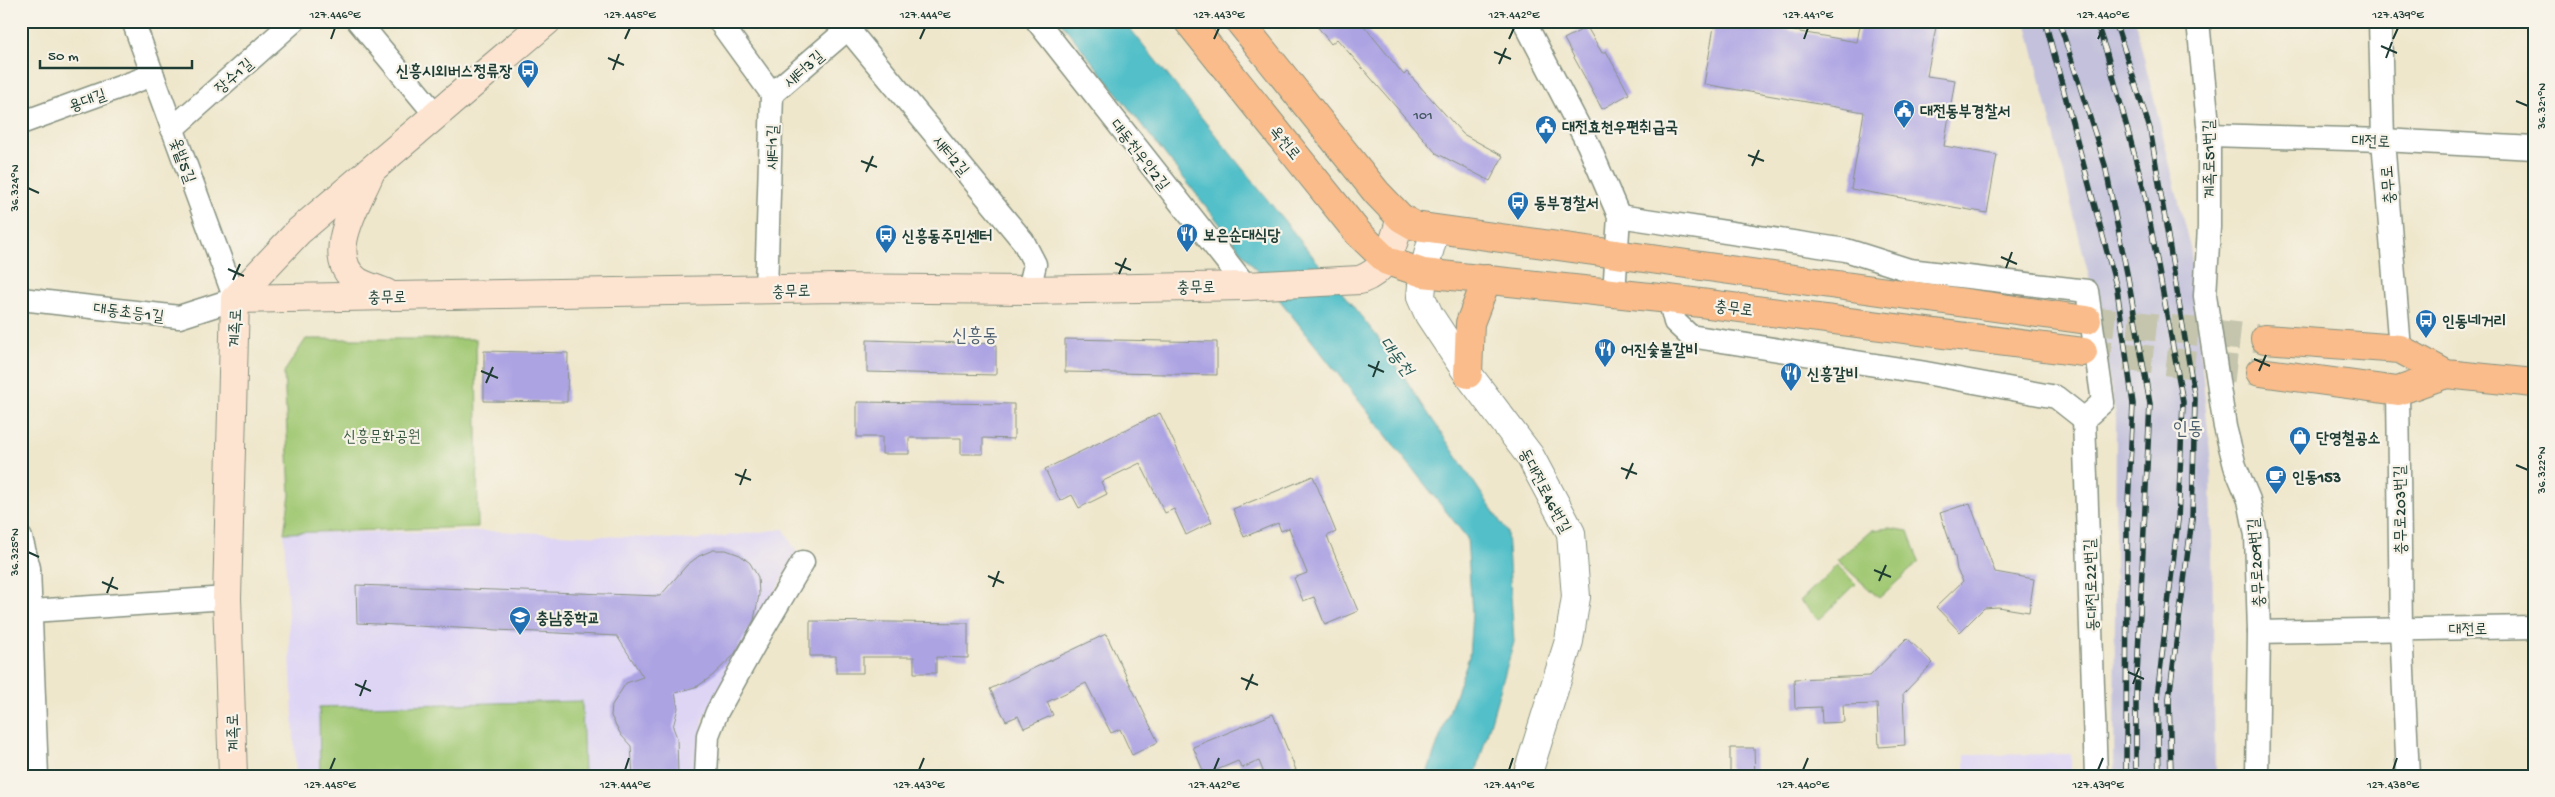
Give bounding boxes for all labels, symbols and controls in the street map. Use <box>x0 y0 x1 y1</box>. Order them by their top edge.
text: 127.446°E <box>308 9 361 23</box>
text: 127.445°E <box>603 9 656 23</box>
text: 127.444°E <box>899 9 951 23</box>
text: 127.443°E <box>1192 9 1245 23</box>
text: 127.442°E <box>1488 9 1540 23</box>
text: 127.441°E <box>1782 9 1833 23</box>
text: 127.440°E <box>2076 9 2129 23</box>
text: 127.439°E <box>2371 9 2424 23</box>
scale bar <box>40 38 192 70</box>
text: 50 m <box>48 48 79 66</box>
street label: 새터3길 <box>781 48 829 93</box>
street label: 장수1길 <box>212 56 259 100</box>
bus stop icon: 신흥시외버스정류장 <box>516 58 540 89</box>
place label: 신흥시외버스정류장 <box>396 62 512 83</box>
text: 36.321°N <box>2536 83 2550 130</box>
street label: 용대길 <box>67 87 110 118</box>
public building icon: 대전동부경찰서 <box>1892 98 1916 129</box>
place label: 대전동부경찰서 <box>1920 103 2010 123</box>
house number: 101 <box>1412 108 1433 125</box>
public building icon: 대전효천우편취급국 <box>1534 114 1558 145</box>
street label: 대동천우안2길 <box>1105 117 1172 196</box>
place label: 대전효천우편취급국 <box>1562 119 1678 139</box>
street label: 계족로51번길 <box>2201 119 2222 199</box>
street label: 옥천로 <box>1264 123 1303 165</box>
street label: 새터1길 <box>764 124 785 170</box>
street label: 새터2길 <box>927 133 972 181</box>
street label: 대전로 <box>2351 133 2391 154</box>
street label: 옻밭5길 <box>164 136 198 187</box>
text: 36.324°N <box>9 164 23 213</box>
street label: 충무로 <box>2379 165 2402 205</box>
bus stop icon: 동부경찰서 <box>1506 190 1530 221</box>
place label: 동부경찰서 <box>1534 195 1599 215</box>
restaurant icon: 보은순대식당 <box>1175 222 1199 253</box>
bus stop icon: 신흥동주민센터 <box>874 223 898 254</box>
place label: 신흥동주민센터 <box>902 227 992 248</box>
place label: 보은순대식당 <box>1203 227 1280 247</box>
street label: 충무로 <box>1177 280 1216 299</box>
street label: 충무로 <box>771 283 811 304</box>
street label: 충무로 <box>368 290 407 309</box>
street label: 충무로 <box>1713 299 1754 322</box>
street label: 대동초등1길 <box>92 301 165 328</box>
street label: 계족로 <box>227 308 248 348</box>
bus stop icon: 인동네거리 <box>2414 308 2438 339</box>
place label: 인동네거리 <box>2442 314 2506 333</box>
district label: 신흥동 <box>952 326 998 349</box>
water label: 대동천 <box>1373 334 1418 382</box>
restaurant icon: 어진숯불갈비 <box>1593 337 1617 368</box>
place label: 어진숯불갈비 <box>1621 342 1698 362</box>
restaurant icon: 신흥갈비 <box>1779 361 1803 392</box>
place label: 신흥갈비 <box>1807 365 1859 386</box>
district label: 인동 <box>2173 419 2203 442</box>
shop icon: 단영철공소 <box>2288 425 2312 456</box>
park label: 신흥문화공원 <box>343 428 421 448</box>
place label: 단영철공소 <box>2316 430 2381 450</box>
street label: 동대전로46번길 <box>1513 446 1573 537</box>
text: 36.322°N <box>2536 446 2550 495</box>
cafe icon: 인동153 <box>2264 464 2288 495</box>
street label: 충무로203번길 <box>2392 465 2413 555</box>
place label: 인동153 <box>2292 470 2341 489</box>
street label: 충무로209번길 <box>2246 517 2271 608</box>
text: 36.325°N <box>9 528 23 577</box>
street label: 동대전로22번길 <box>2082 538 2105 632</box>
school or university icon: 충남중학교 <box>508 605 532 636</box>
place label: 충남중학교 <box>536 610 600 630</box>
street label: 대전로 <box>2449 622 2488 641</box>
street label: 계족로 <box>225 713 246 753</box>
text: 127.445°E <box>303 779 356 793</box>
text: 127.444°E <box>599 779 651 793</box>
text: 127.443°E <box>892 779 945 793</box>
text: 127.442°E <box>1188 779 1240 793</box>
text: 127.441°E <box>1483 779 1534 793</box>
text: 127.440°E <box>1776 779 1829 793</box>
text: 127.439°E <box>2071 779 2124 793</box>
text: 127.438°E <box>2366 779 2420 793</box>

